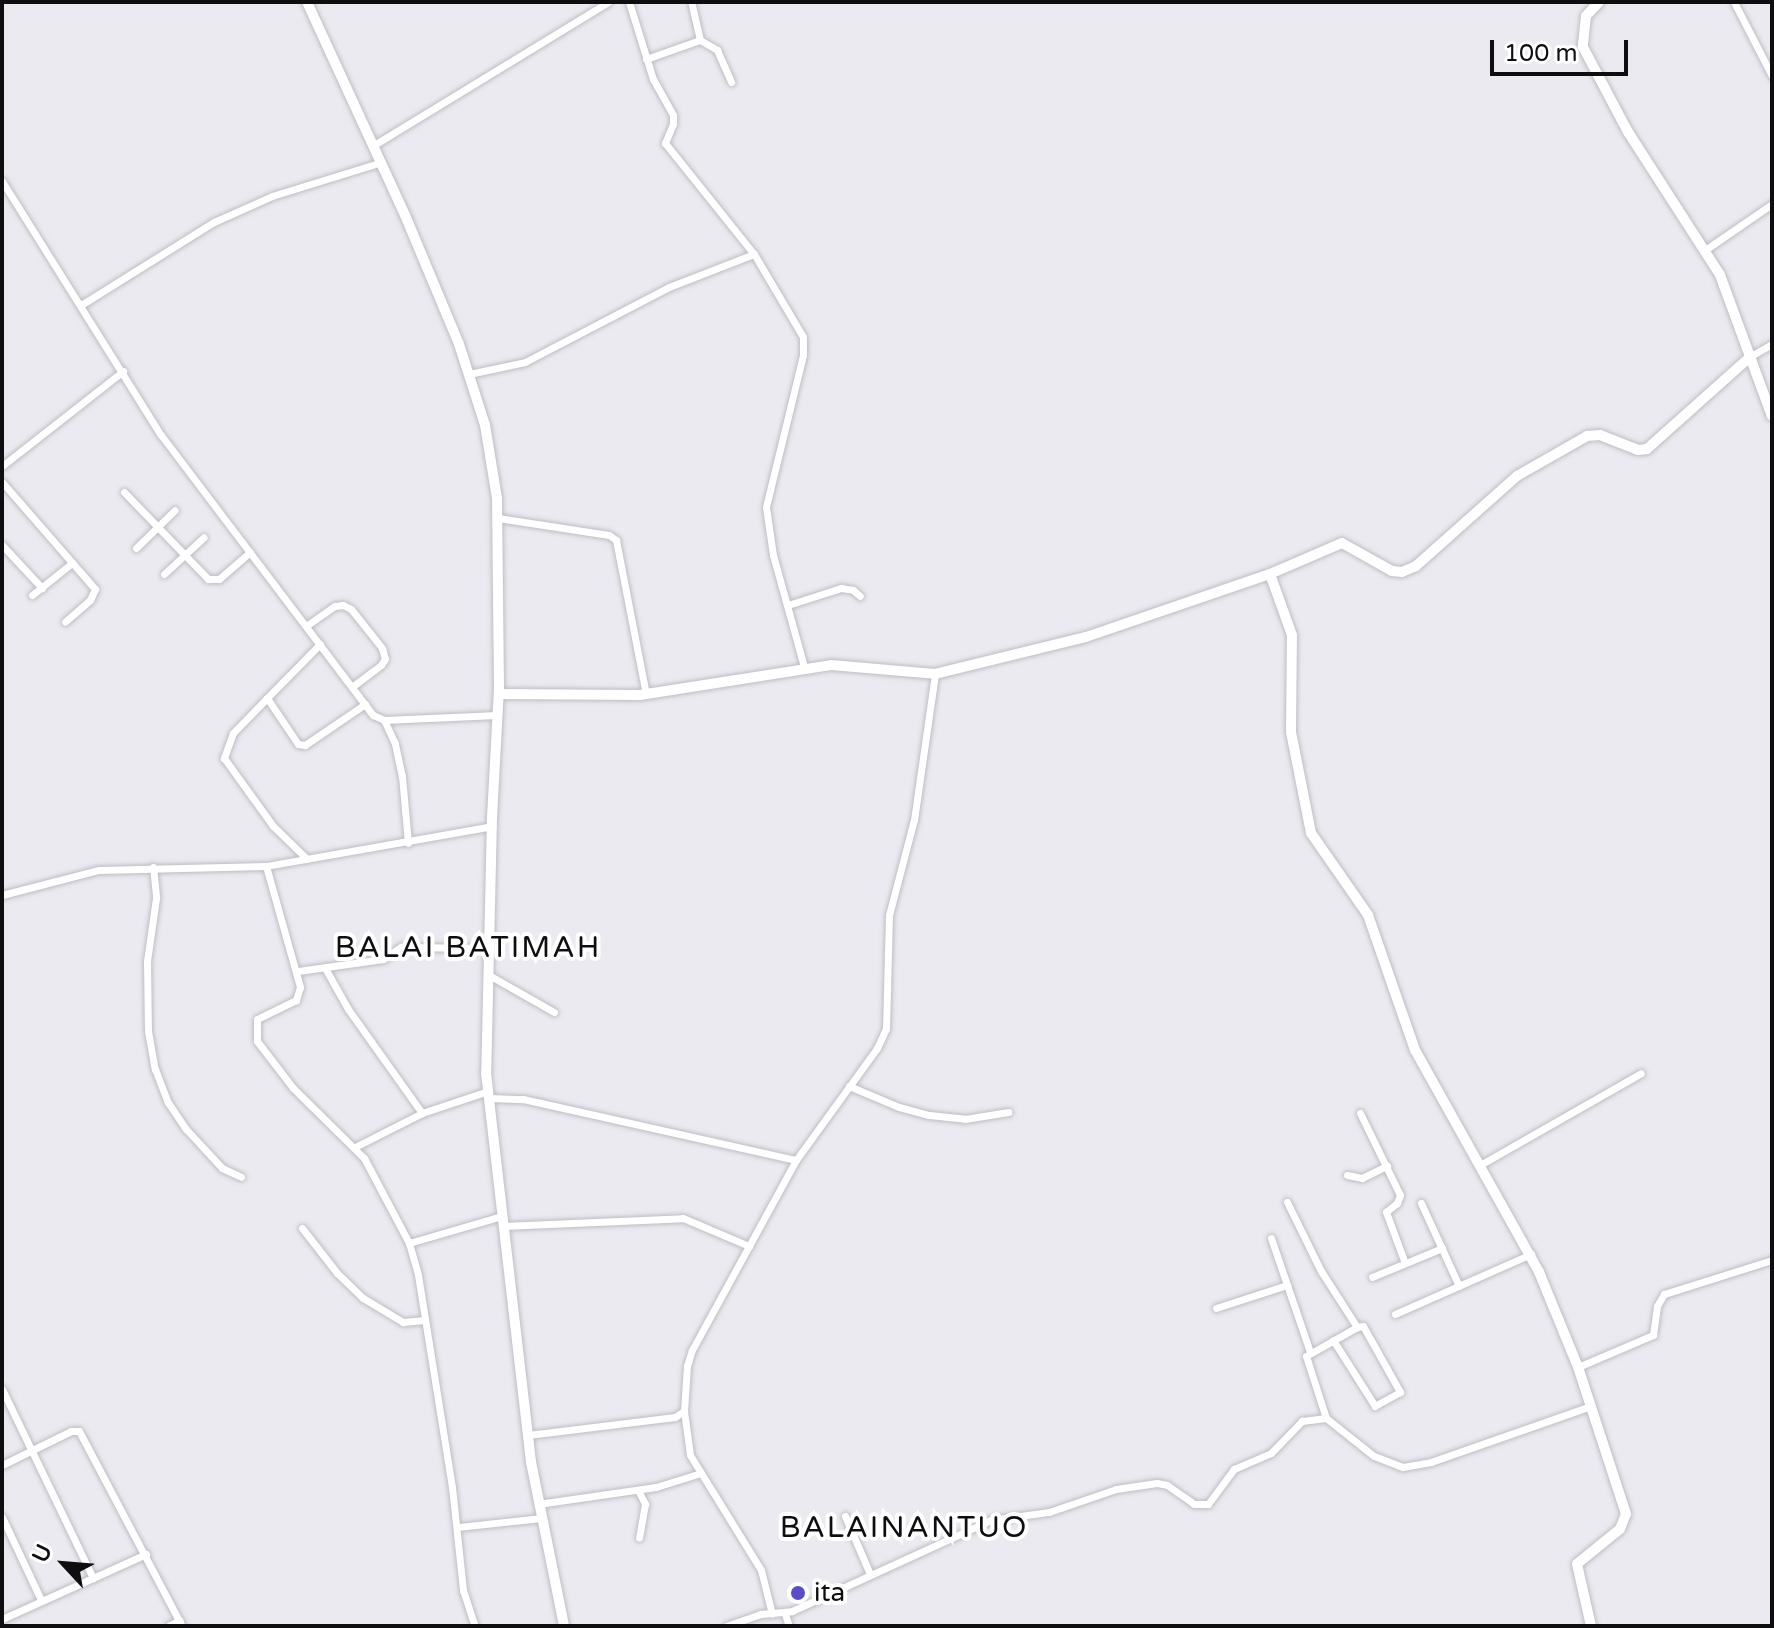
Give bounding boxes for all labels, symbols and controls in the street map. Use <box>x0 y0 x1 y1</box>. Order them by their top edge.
scale bar <box>1494 24 1632 74</box>
text: 100 m <box>1504 39 1578 68</box>
district label: BALAI BATIMAH <box>335 930 601 966</box>
district label: BALAINANTUO <box>780 1510 1028 1546</box>
north arrow <box>24 1524 104 1604</box>
text: U <box>27 1540 58 1567</box>
place label: ita <box>814 1577 845 1609</box>
marker: ita <box>789 1584 807 1602</box>

